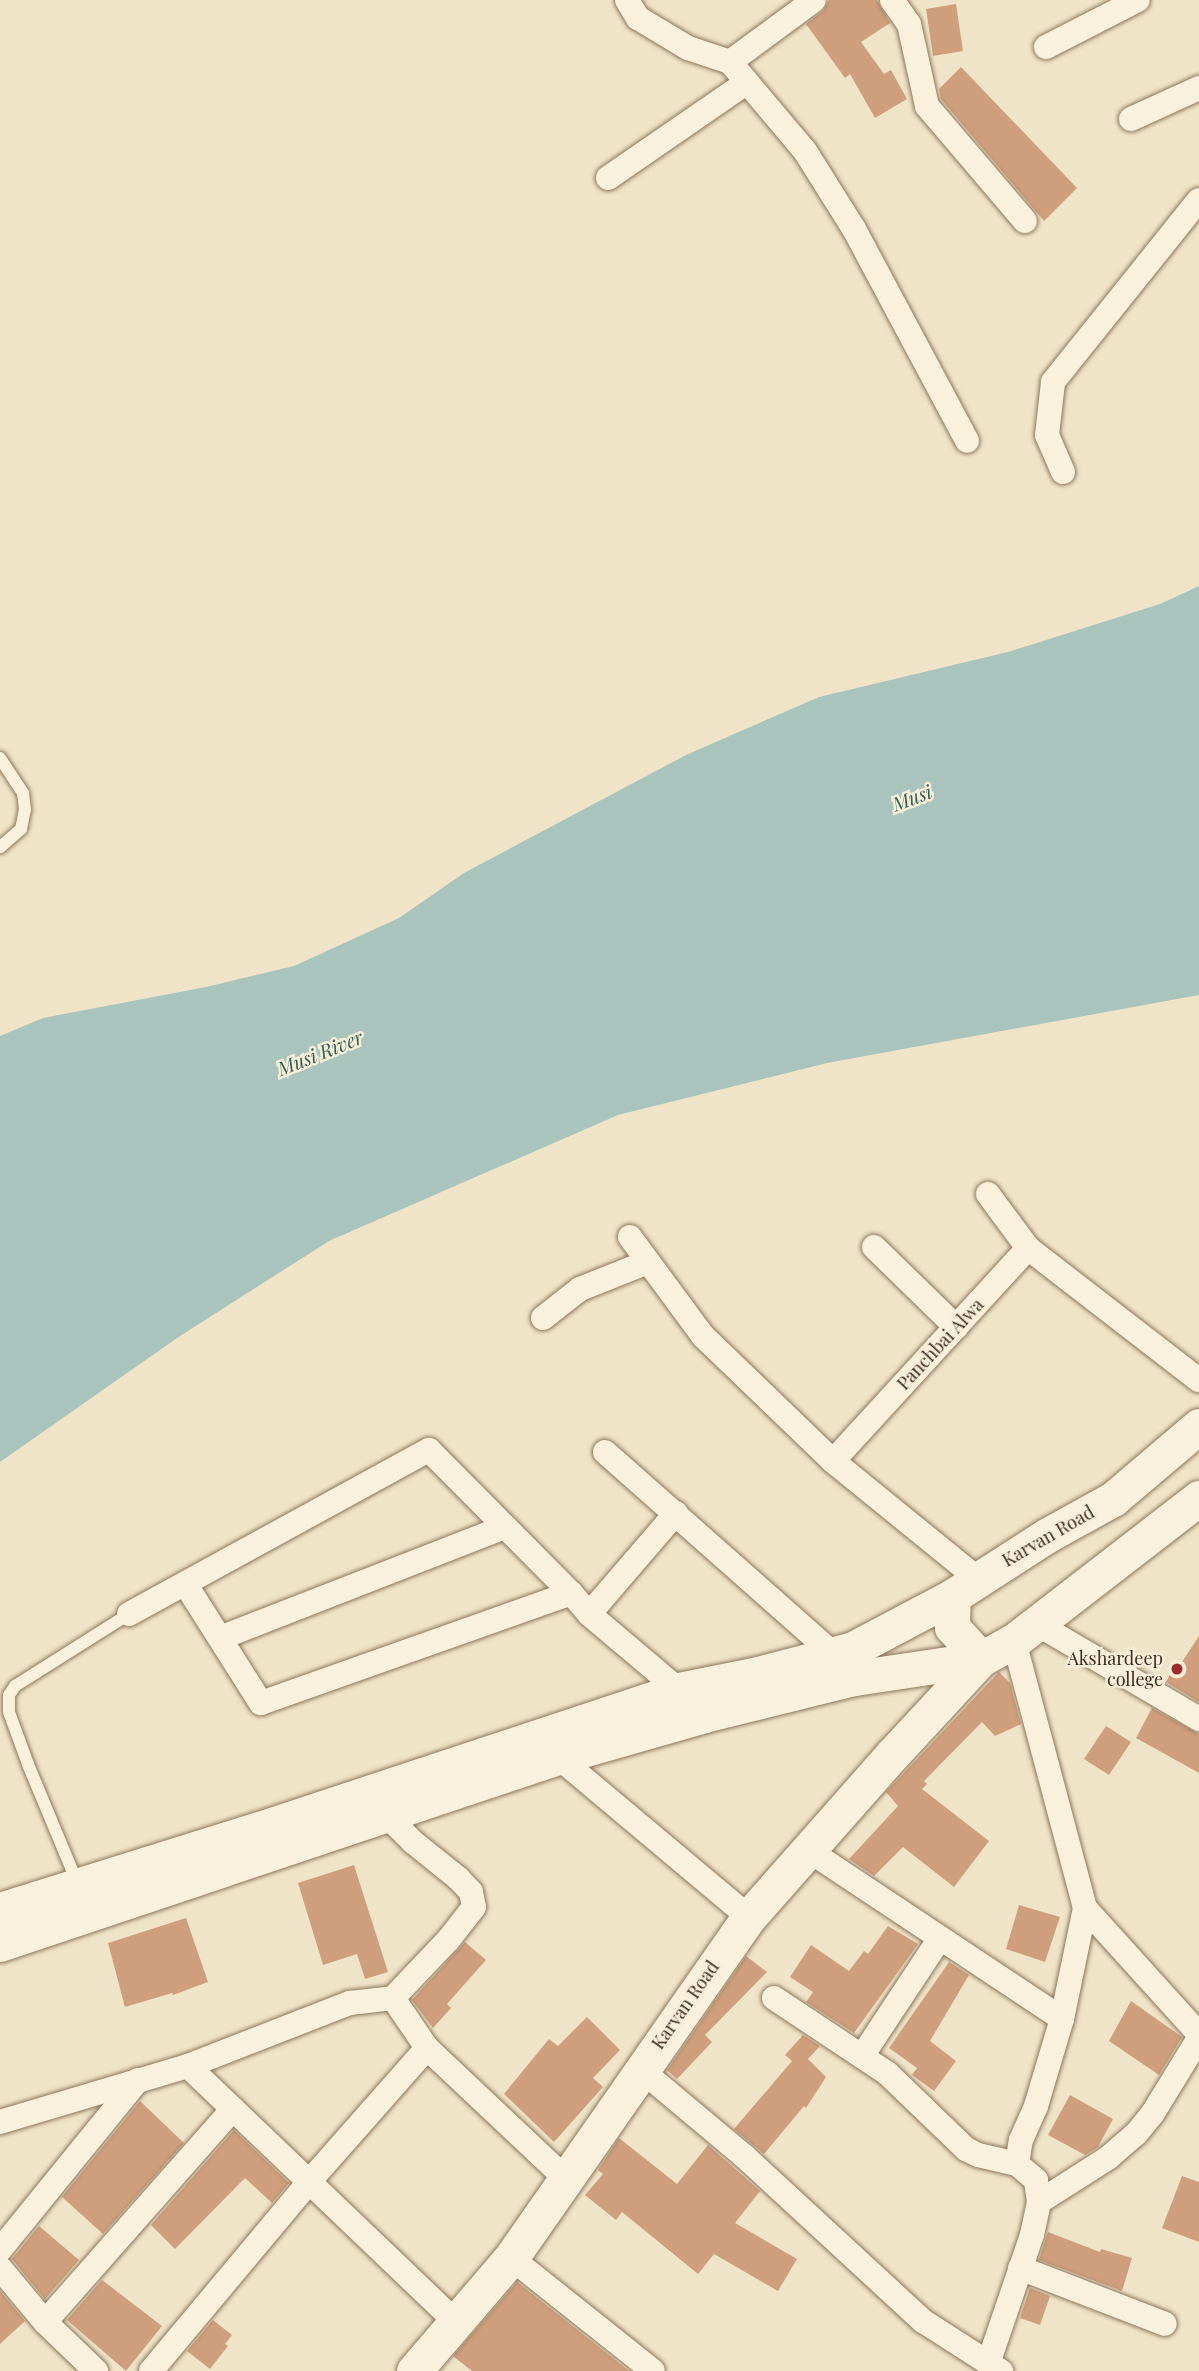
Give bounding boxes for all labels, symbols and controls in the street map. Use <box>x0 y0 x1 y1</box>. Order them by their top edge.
water label: Musi <box>889 780 935 816</box>
water label: Musi River <box>274 1026 366 1080</box>
street label: Panchbai Alwa <box>892 1294 988 1394</box>
street label: Karvan Road <box>998 1501 1098 1571</box>
place label: Akshardeep college <box>1067 1648 1163 1690</box>
marker: Akshardeep college <box>1169 1661 1185 1677</box>
street label: Karvan Road <box>647 1957 723 2053</box>

